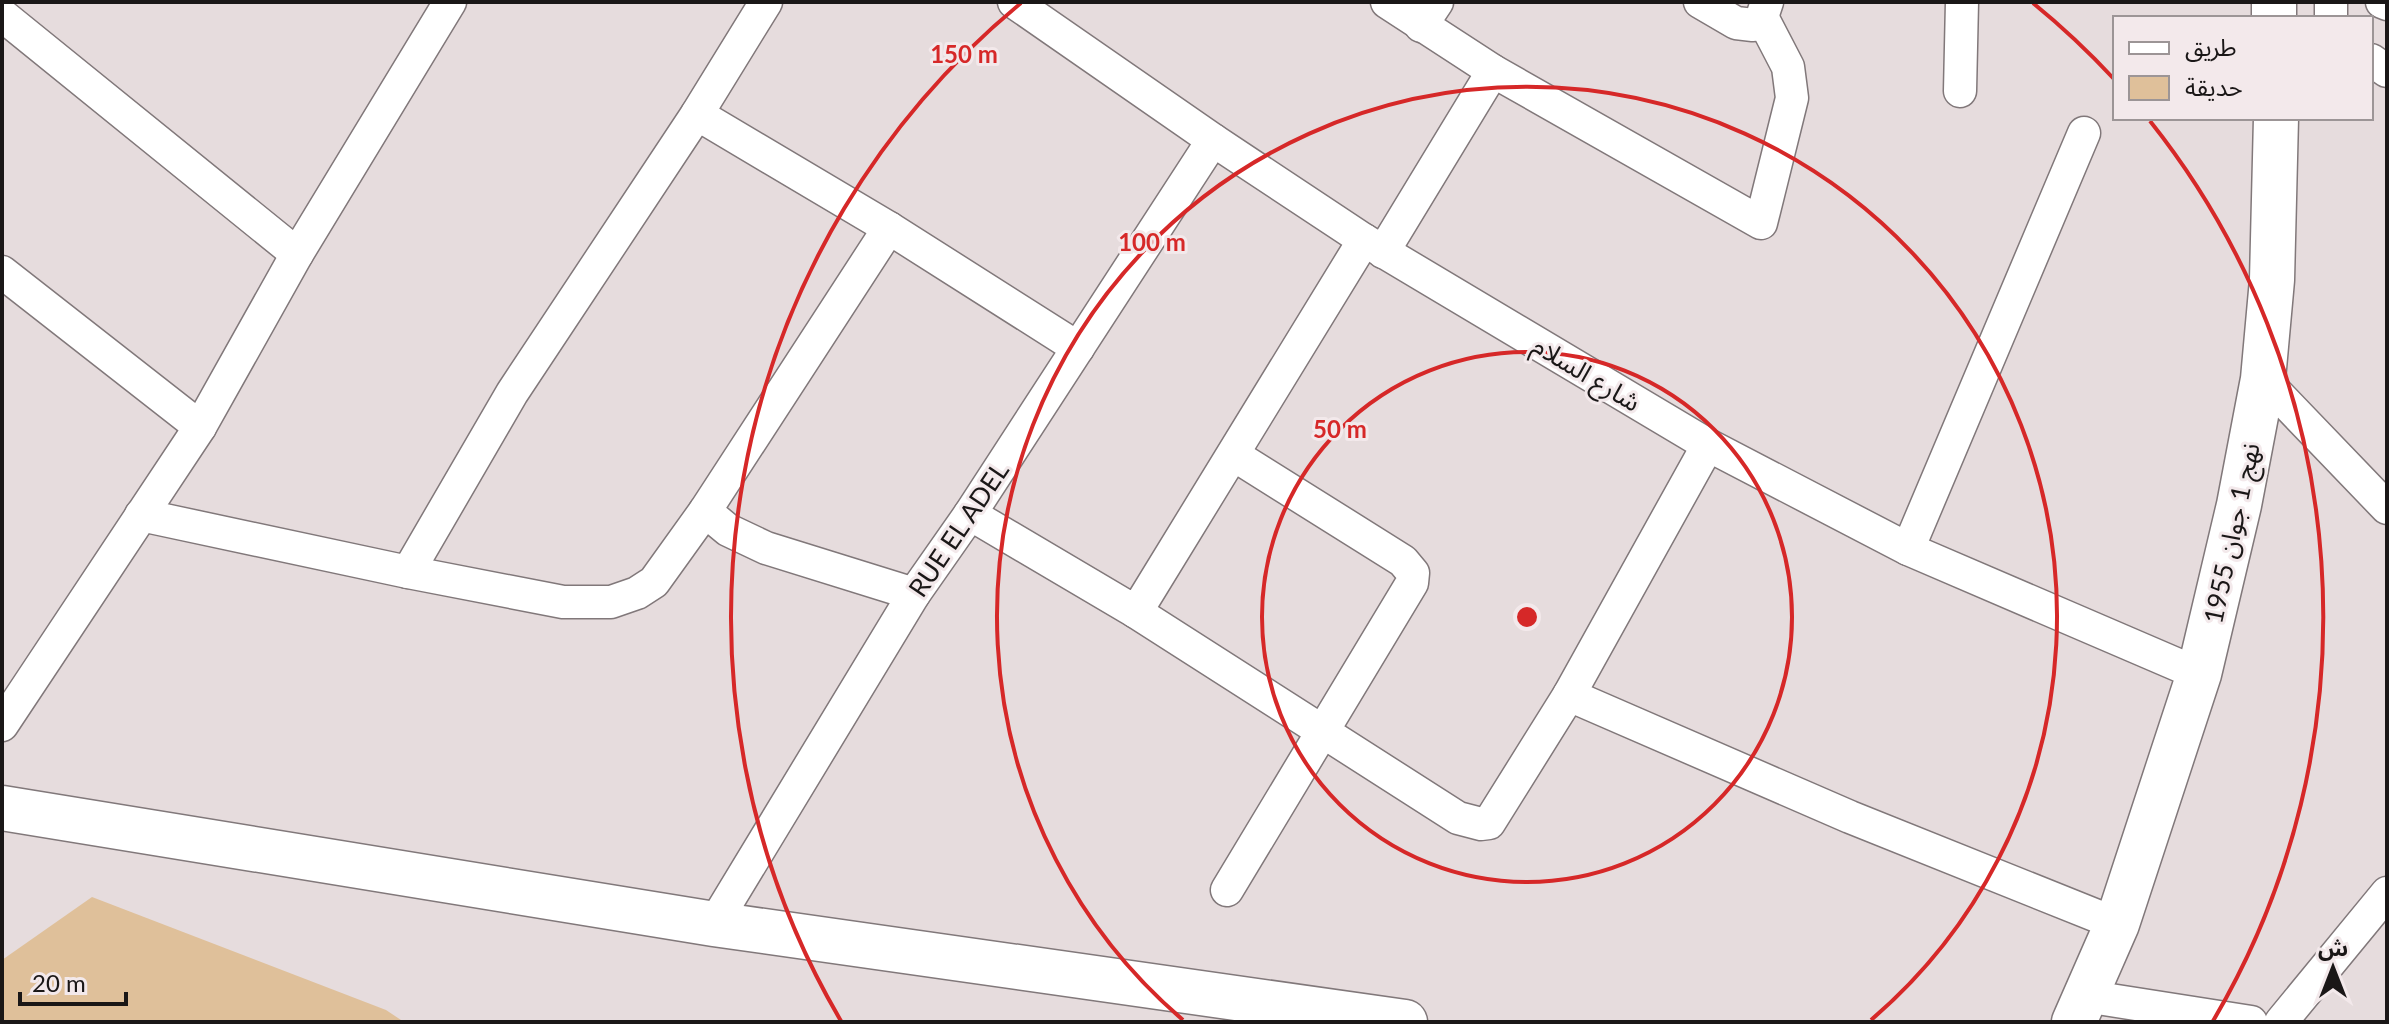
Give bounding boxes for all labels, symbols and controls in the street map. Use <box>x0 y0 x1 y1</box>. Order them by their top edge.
legend <box>2113 16 2373 120</box>
text: طريق <box>2185 32 2237 63</box>
text: 150 m <box>930 39 998 68</box>
text: حديقة <box>2185 72 2243 101</box>
text: 100 m <box>1118 227 1186 256</box>
street label: شارع السلام <box>1525 328 1647 422</box>
text: 50 m <box>1313 414 1367 443</box>
street label: نهج 1 جوان 1955 <box>2196 440 2271 627</box>
street label: RUE EL ADEL <box>901 455 1015 603</box>
centre of rings <box>1513 603 1541 631</box>
north arrow <box>2293 928 2373 1008</box>
text: ش <box>2318 934 2348 961</box>
scale bar <box>20 956 126 1006</box>
text: 20 m <box>32 968 86 997</box>

